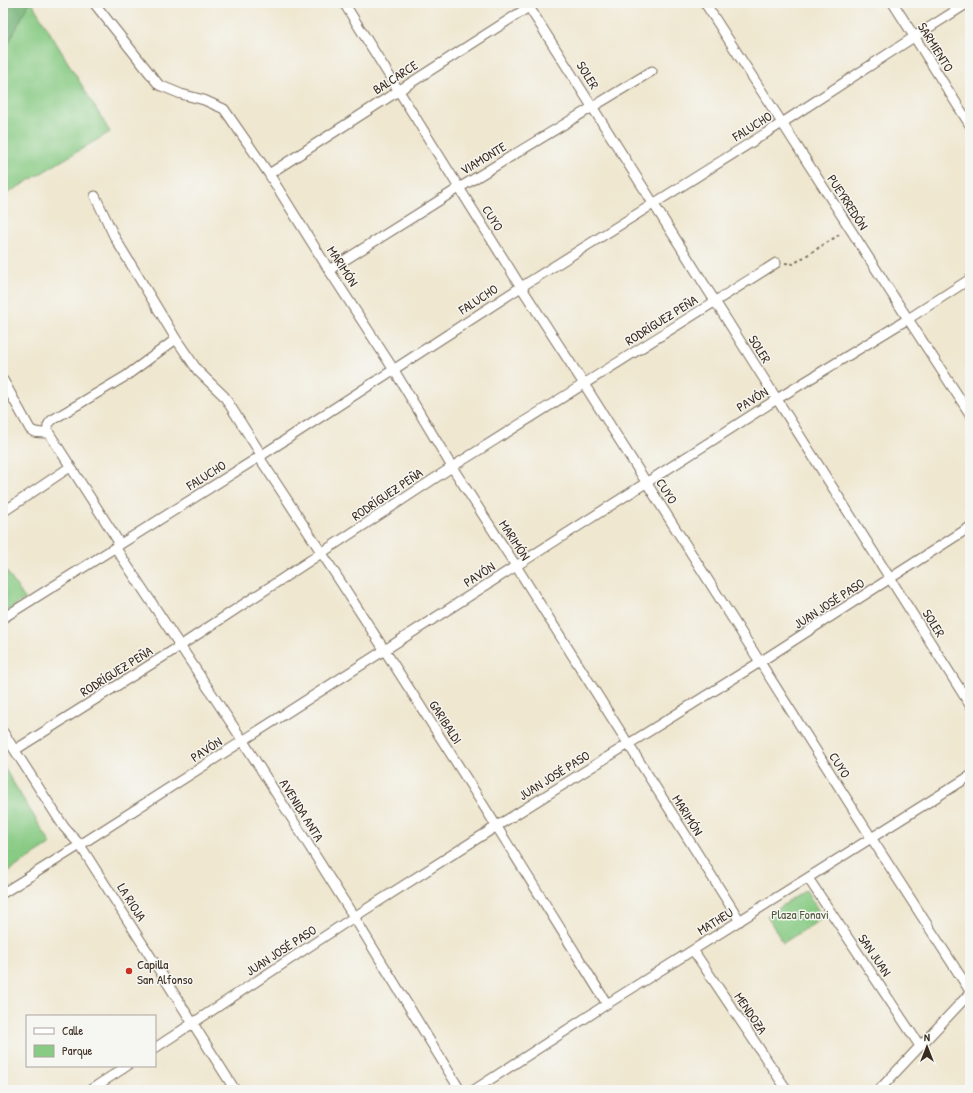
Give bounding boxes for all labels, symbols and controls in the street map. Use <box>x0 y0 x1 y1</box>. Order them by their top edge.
street label: SARMIENTO <box>914 19 958 75</box>
street label: BALCARCE <box>369 56 421 98</box>
street label: SOLER <box>573 58 604 92</box>
street label: FALUCHO <box>728 107 775 146</box>
street label: VIAMONTE <box>457 137 509 179</box>
street label: PUEYRREDÓN <box>823 171 873 233</box>
street label: CUYO <box>478 202 508 234</box>
street label: MARIMÓN <box>323 242 363 290</box>
street label: FALUCHO <box>454 280 501 319</box>
street label: RODRÍGUEZ PEÑA <box>621 290 701 349</box>
street label: SOLER <box>745 332 776 366</box>
street label: PAVÓN <box>733 382 771 416</box>
street label: FALUCHO <box>182 456 229 495</box>
street label: RODRÍGUEZ PEÑA <box>348 463 427 524</box>
street label: CUYO <box>652 475 682 507</box>
street label: MARIMÓN <box>495 516 535 564</box>
street label: PAVÓN <box>460 557 498 591</box>
street label: JUAN JOSÉ PASO <box>790 573 868 633</box>
street label: SOLER <box>919 606 950 640</box>
street label: RODRÍGUEZ PEÑA <box>76 641 156 700</box>
street label: GARIBALDI <box>425 697 467 747</box>
street label: PAVÓN <box>187 732 225 766</box>
street label: JUAN JOSÉ PASO <box>515 746 593 804</box>
street label: CUYO <box>825 749 855 781</box>
street label: AVENIDA ANTA <box>276 775 329 845</box>
street label: MARIMÓN <box>668 791 708 839</box>
street label: LA RIOJA <box>113 880 151 925</box>
street label: MATHEU <box>694 903 736 939</box>
park label: Plaza Fonavi <box>771 905 829 923</box>
street label: JUAN JOSÉ PASO <box>242 920 320 980</box>
street label: SAN JUAN <box>854 930 896 980</box>
place label: Capilla San Alfonso <box>137 955 193 988</box>
marker: Capilla San Alfonso <box>124 966 134 976</box>
street label: MENDOZA <box>730 989 772 1038</box>
legend <box>26 1015 156 1067</box>
text: Calle <box>62 1022 83 1039</box>
north arrow <box>907 1027 947 1067</box>
text: N <box>924 1030 930 1044</box>
text: Parque <box>62 1042 92 1059</box>

